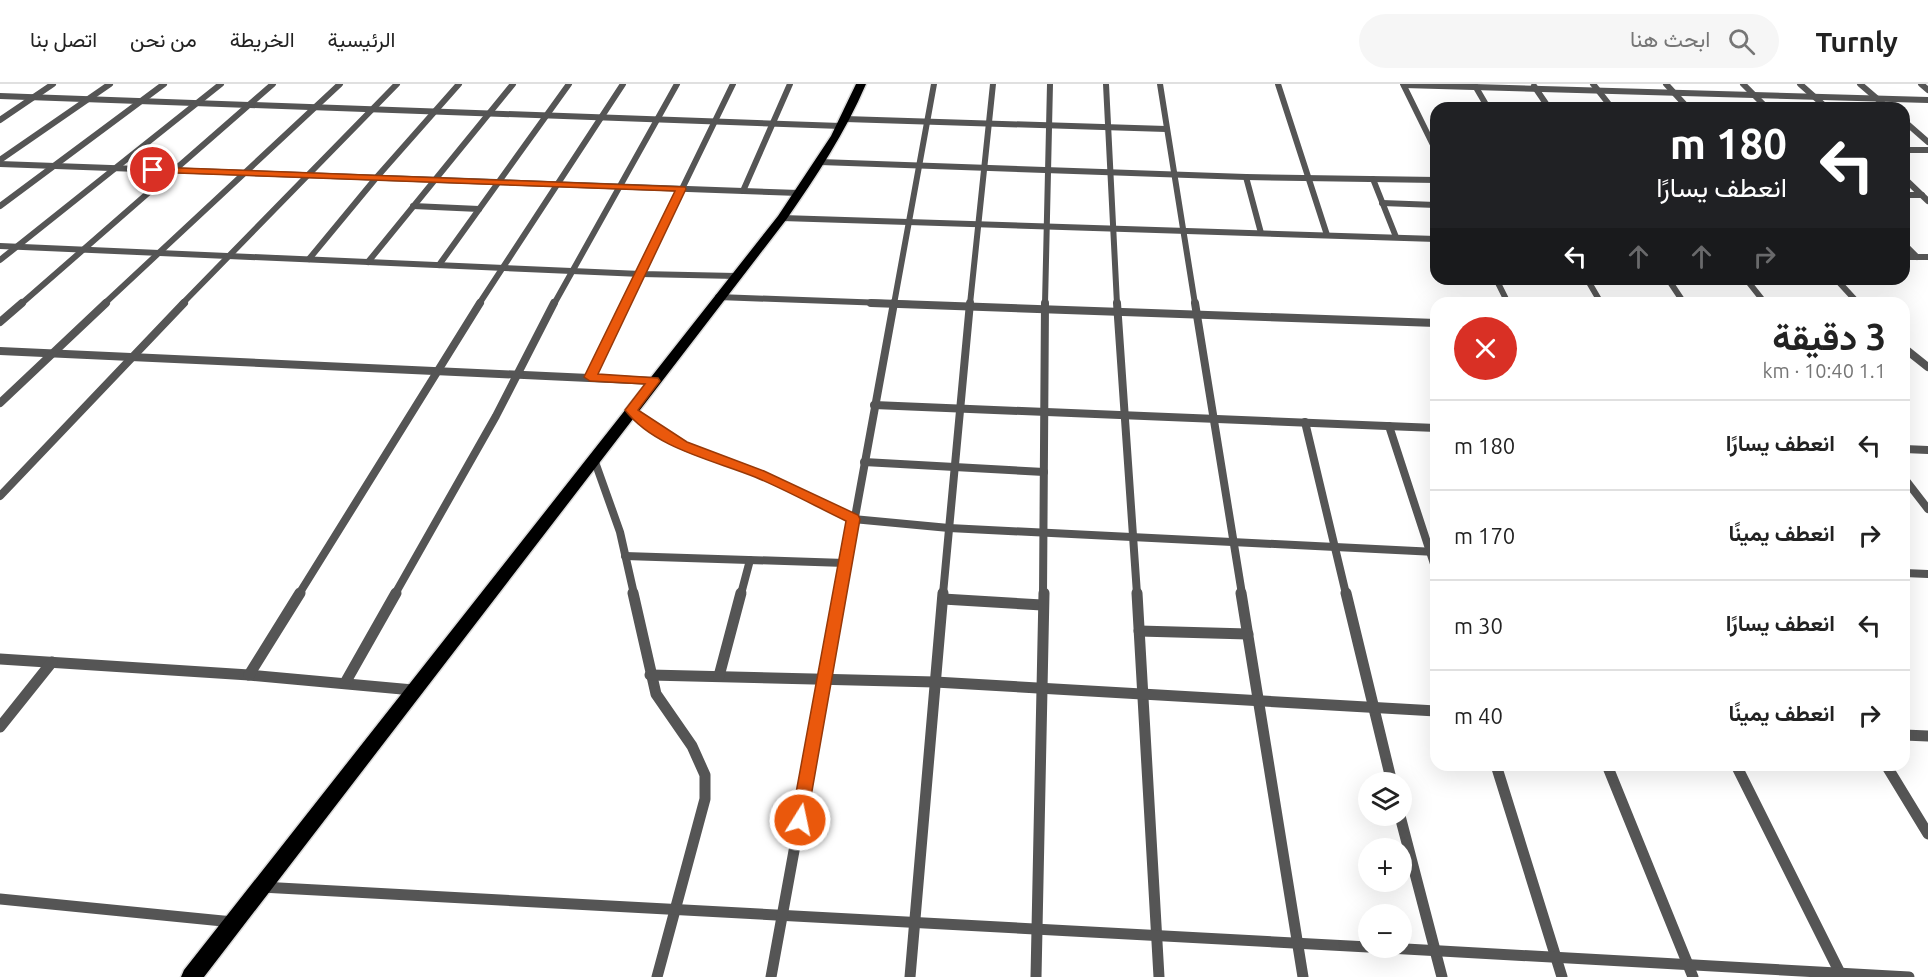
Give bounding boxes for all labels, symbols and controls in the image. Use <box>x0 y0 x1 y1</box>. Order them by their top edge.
search box <box>1359 14 1779 68</box>
icon: search <box>1725 25 1758 58</box>
text: ابحث هنا <box>1630 26 1710 51</box>
text: Turnly <box>1815 26 1898 57</box>
text: اتصل بنا <box>30 27 97 51</box>
text: من نحن <box>130 27 197 51</box>
text: الخريطة <box>230 27 295 51</box>
text: الرئيسية <box>328 27 395 51</box>
text: 180 m <box>1670 120 1787 167</box>
icon: left <box>1808 126 1886 204</box>
pin <box>127 144 178 195</box>
icon: arrive <box>136 153 169 186</box>
text: انعطف يسارًا <box>1656 172 1787 202</box>
icon: left <box>1559 240 1592 273</box>
icon: ahead <box>1622 240 1655 273</box>
icon: ahead <box>1685 240 1718 273</box>
icon: right <box>1748 240 1781 273</box>
text: 3 دقيقة <box>1772 316 1886 357</box>
button: close <box>1454 317 1517 380</box>
text: 1.1 km · 10:40 <box>1762 359 1886 382</box>
icon: left <box>1853 429 1886 462</box>
text: انعطف يسارًا <box>1726 430 1835 455</box>
text: 180 m <box>1454 433 1515 458</box>
icon: right <box>1853 519 1886 552</box>
text: انعطف يمينًا <box>1728 520 1835 545</box>
text: 170 m <box>1454 523 1515 548</box>
icon: left <box>1853 609 1886 642</box>
text: انعطف يسارًا <box>1726 610 1835 635</box>
text: 30 m <box>1454 613 1503 638</box>
icon: right <box>1853 699 1886 732</box>
text: انعطف يمينًا <box>1728 700 1835 725</box>
text: 40 m <box>1454 703 1503 728</box>
map controls <box>1358 772 1412 958</box>
button: layers <box>1358 772 1412 826</box>
position arrow <box>768 788 832 852</box>
button: + <box>1358 838 1412 892</box>
button: − <box>1358 904 1412 958</box>

